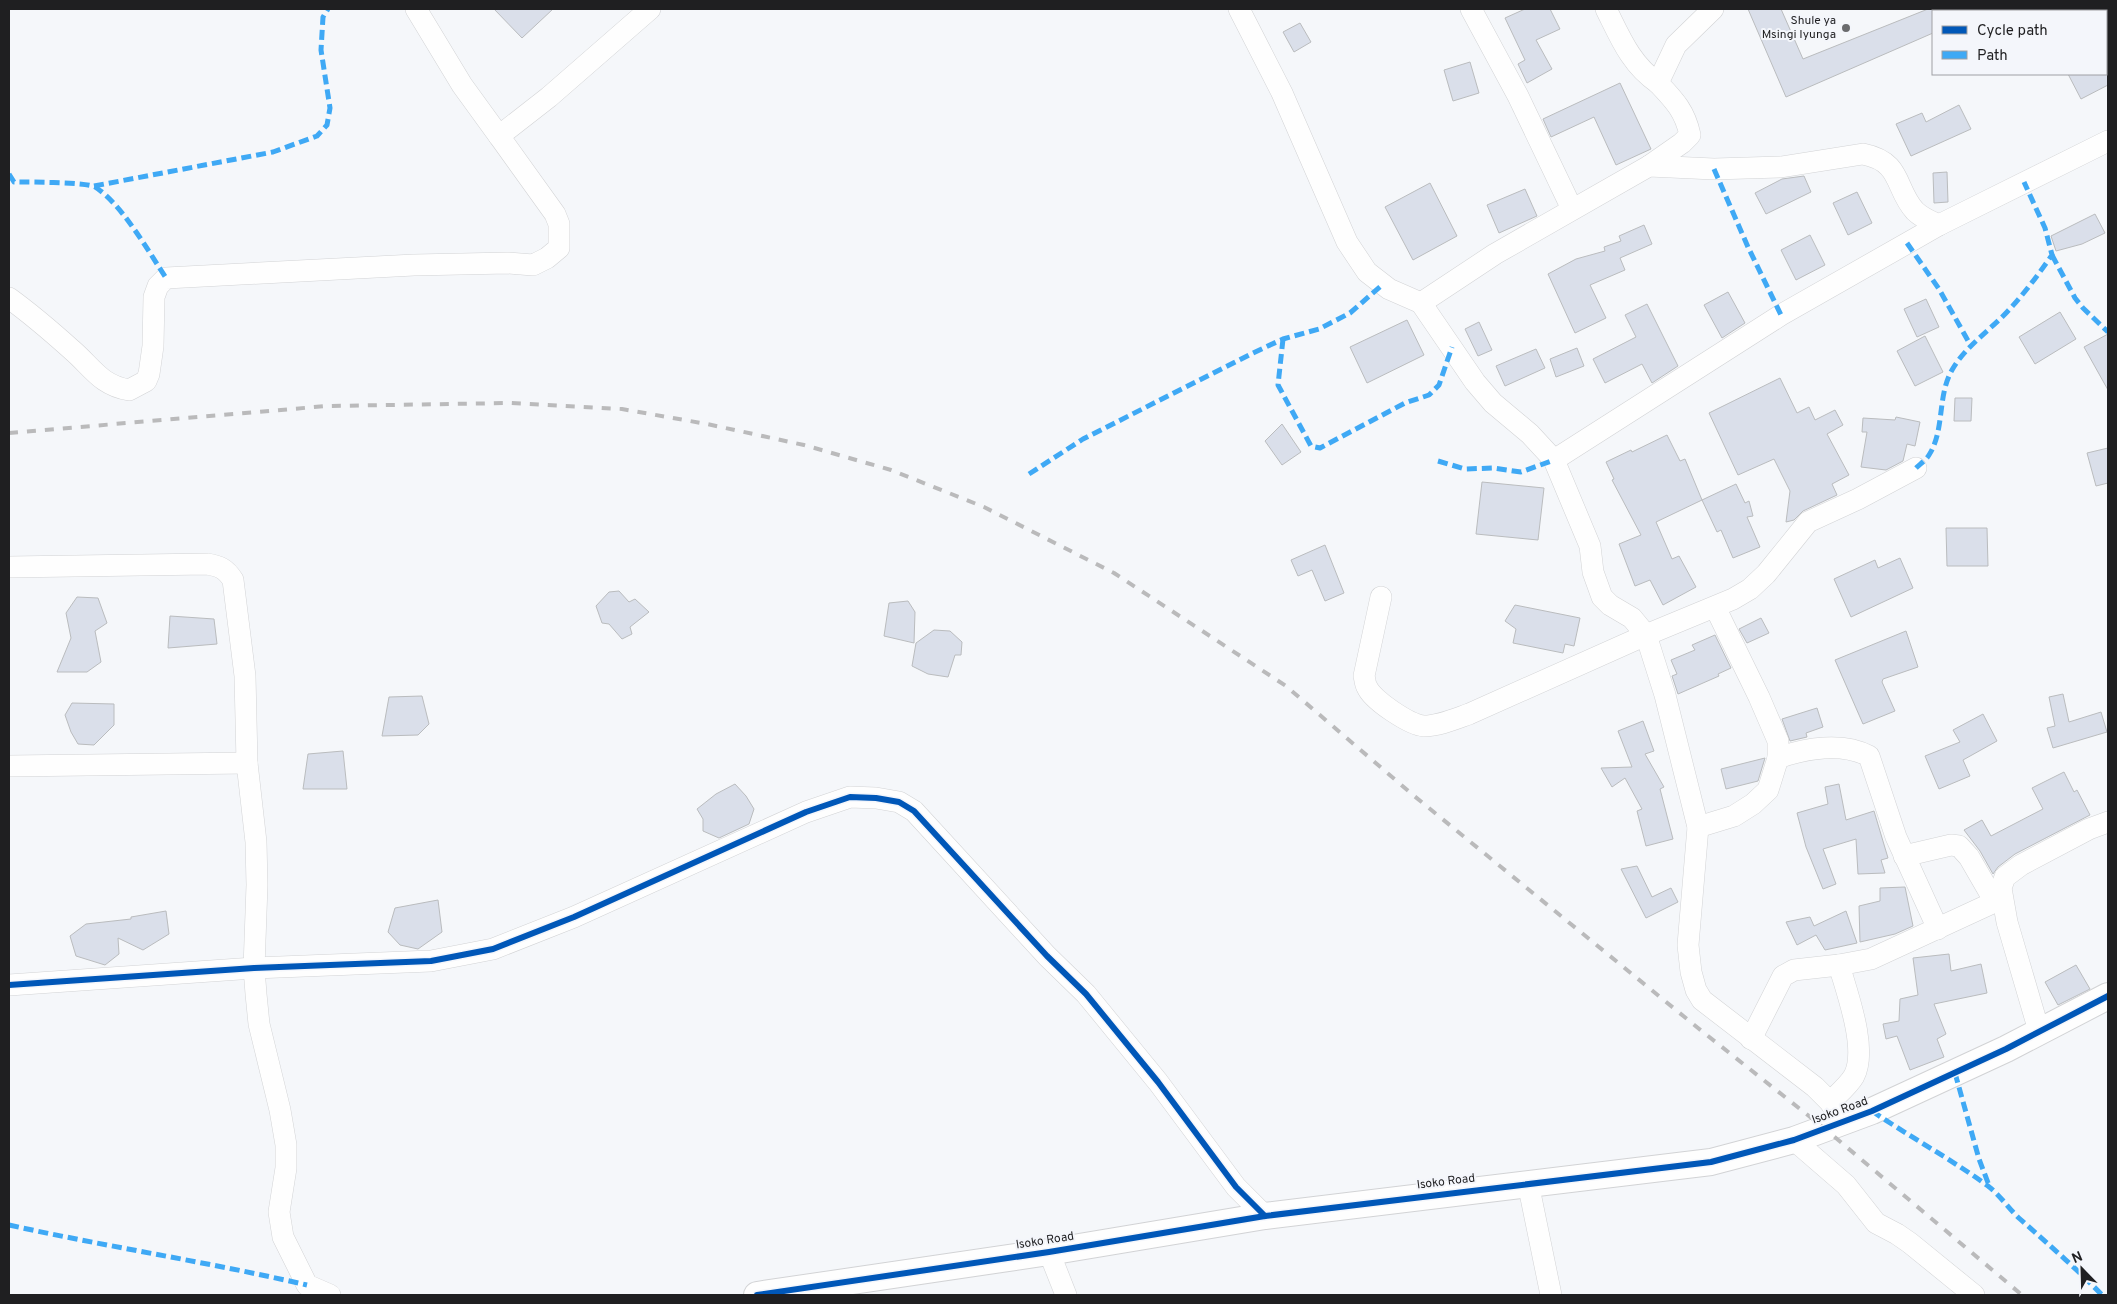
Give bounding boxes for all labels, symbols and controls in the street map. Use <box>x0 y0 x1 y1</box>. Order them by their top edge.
legend <box>1932 10 2107 75</box>
place label: Shule ya Msingi Iyunga <box>1762 13 1836 43</box>
marker: Shule ya Msingi Iyunga <box>1840 22 1852 34</box>
text: Cycle path <box>1977 22 2048 41</box>
text: Path <box>1977 47 2008 66</box>
street label: Isoko Road <box>1810 1093 1870 1129</box>
street label: Isoko Road <box>1416 1170 1476 1194</box>
street label: Isoko Road <box>1015 1229 1075 1253</box>
north arrow <box>2057 1244 2107 1294</box>
text: N <box>2070 1249 2085 1268</box>

